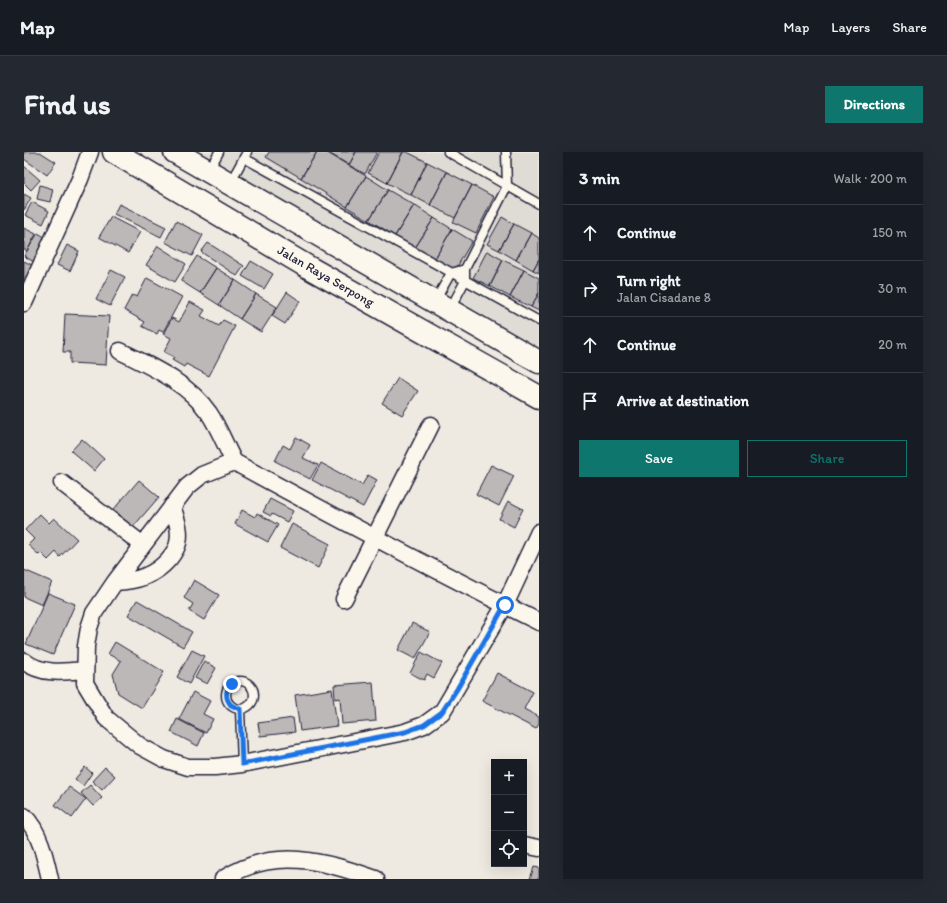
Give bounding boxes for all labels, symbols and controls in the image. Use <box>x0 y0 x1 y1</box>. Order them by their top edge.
text: Map <box>20 16 55 39</box>
text: Map <box>784 19 809 36</box>
text: Layers <box>831 19 870 36</box>
text: Share <box>892 19 927 36</box>
button: Directions <box>825 86 923 123</box>
text: Find us <box>24 87 111 121</box>
text: 3 min <box>579 168 620 188</box>
text: Walk · 200 m <box>834 171 907 186</box>
icon: ahead <box>579 222 601 244</box>
text: Continue <box>617 224 676 242</box>
text: 150 m <box>872 225 907 240</box>
street label: Jalan Raya Serpong <box>275 242 377 310</box>
text: Turn right <box>617 272 681 290</box>
icon: right <box>579 278 601 300</box>
text: 30 m <box>878 281 907 296</box>
text: Jalan Cisadane 8 <box>617 290 711 305</box>
icon: ahead <box>579 334 601 356</box>
text: Continue <box>617 336 676 354</box>
text: 20 m <box>878 337 907 352</box>
icon: arrive <box>579 390 601 412</box>
text: Arrive at destination <box>617 392 749 410</box>
button: Save <box>579 440 739 477</box>
button: Share <box>747 440 907 477</box>
route start <box>496 596 514 614</box>
route end <box>223 675 241 693</box>
map controls <box>491 759 527 867</box>
button: + <box>491 759 527 795</box>
button: − <box>491 795 527 831</box>
button: locate <box>491 831 527 867</box>

